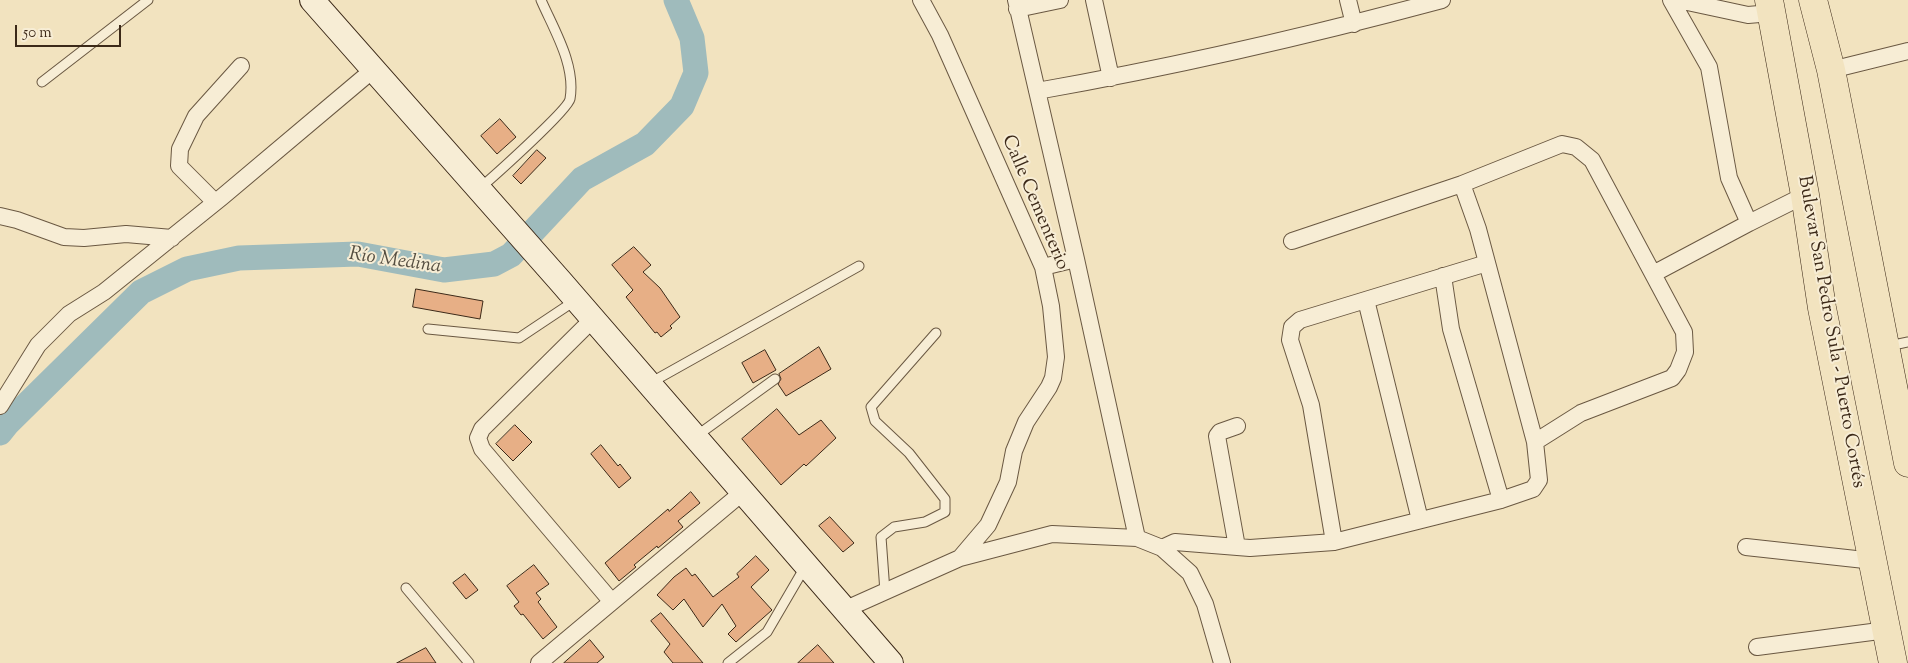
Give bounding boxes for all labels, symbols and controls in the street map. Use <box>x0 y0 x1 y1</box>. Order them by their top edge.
scale bar <box>18 15 124 47</box>
text: 50 m <box>23 23 52 44</box>
street label: Calle Cementerio <box>995 132 1073 274</box>
street label: Bulevar San Pedro Sula - Puerto Cortés <box>1791 174 1869 490</box>
water label: Río Medina <box>347 244 443 280</box>

